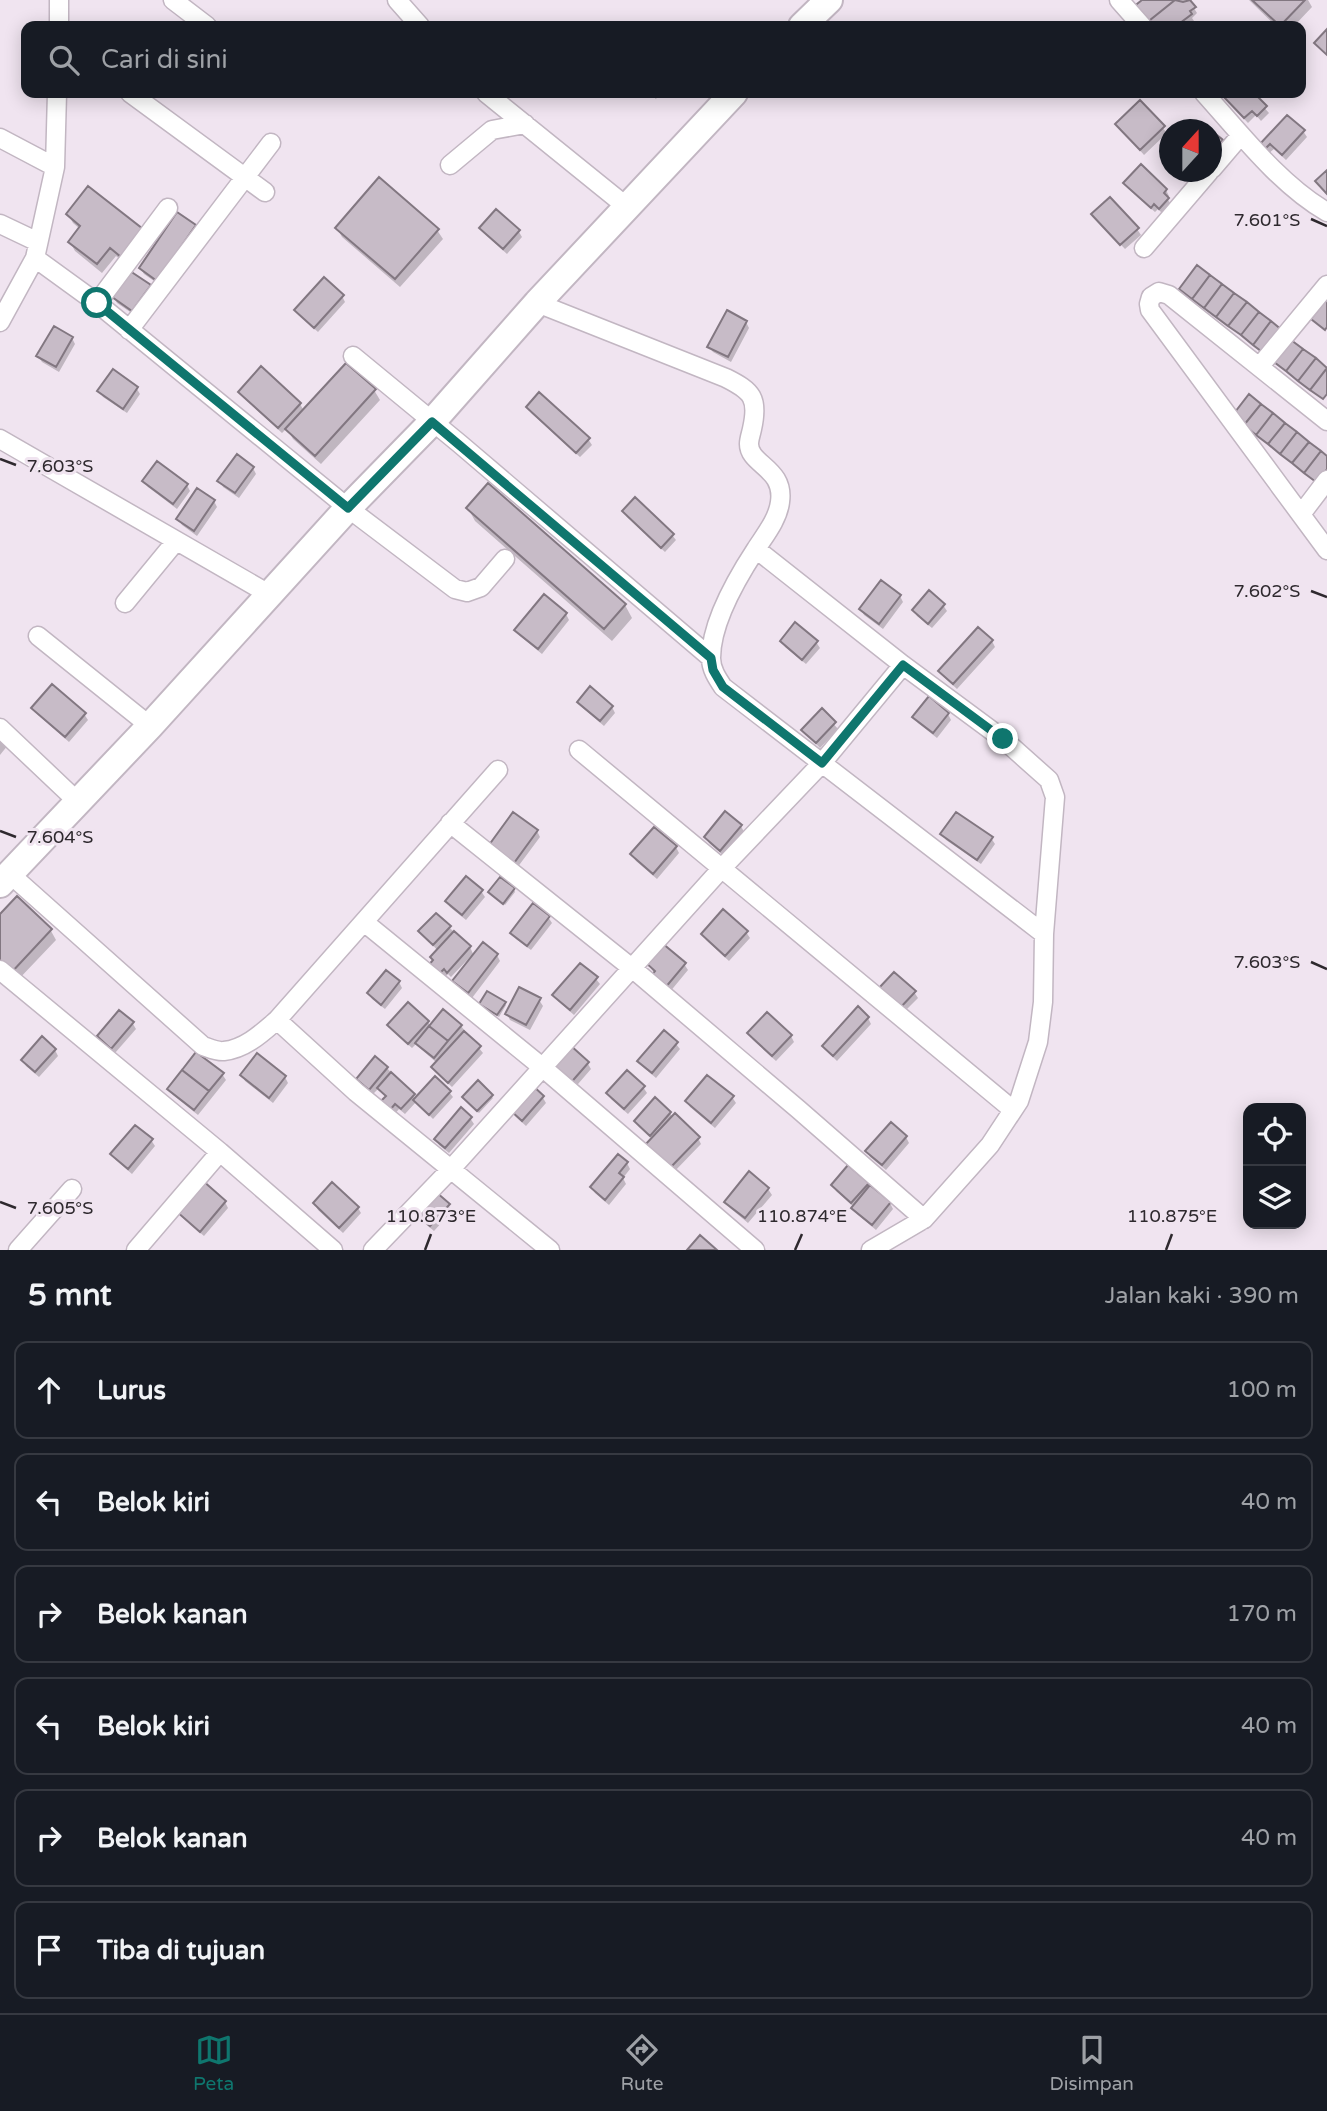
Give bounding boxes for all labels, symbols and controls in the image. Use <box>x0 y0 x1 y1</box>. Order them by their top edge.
search box <box>21 21 1306 98</box>
icon: search <box>45 41 83 79</box>
text: Cari di sini <box>101 44 228 75</box>
north arrow <box>1159 119 1222 182</box>
text: 7.601°S <box>1234 209 1300 231</box>
route start <box>81 287 112 318</box>
text: 7.603°S <box>27 455 93 477</box>
text: 7.602°S <box>1234 580 1300 602</box>
route end <box>987 723 1018 754</box>
text: 7.604°S <box>27 826 93 848</box>
text: 7.603°S <box>1234 951 1300 973</box>
map controls <box>1243 1103 1306 1229</box>
button: locate <box>1243 1103 1306 1166</box>
button: layers <box>1243 1166 1306 1229</box>
text: 7.605°S <box>27 1197 93 1219</box>
text: 110.873°E <box>386 1205 476 1227</box>
text: 110.874°E <box>757 1205 847 1227</box>
text: 110.875°E <box>1127 1205 1217 1227</box>
text: 5 mnt <box>28 1277 112 1314</box>
text: Jalan kaki · 390 m <box>1105 1282 1299 1310</box>
icon: ahead <box>30 1371 68 1409</box>
text: Lurus <box>97 1375 166 1406</box>
text: 100 m <box>1227 1376 1297 1404</box>
icon: left <box>30 1483 68 1521</box>
text: Belok kiri <box>97 1487 210 1518</box>
text: 40 m <box>1241 1488 1297 1516</box>
icon: right <box>30 1595 68 1633</box>
text: Belok kanan <box>97 1599 248 1630</box>
text: 170 m <box>1227 1600 1297 1628</box>
icon: left <box>30 1707 68 1745</box>
text: Belok kiri <box>97 1711 210 1742</box>
text: 40 m <box>1241 1712 1297 1740</box>
icon: right <box>30 1819 68 1857</box>
text: Belok kanan <box>97 1823 248 1854</box>
text: 40 m <box>1241 1824 1297 1852</box>
icon: arrive <box>30 1931 68 1969</box>
text: Tiba di tujuan <box>97 1935 265 1966</box>
tab: Peta <box>193 2031 234 2095</box>
tab: Rute <box>620 2031 663 2095</box>
tab: Disimpan <box>1050 2031 1134 2095</box>

